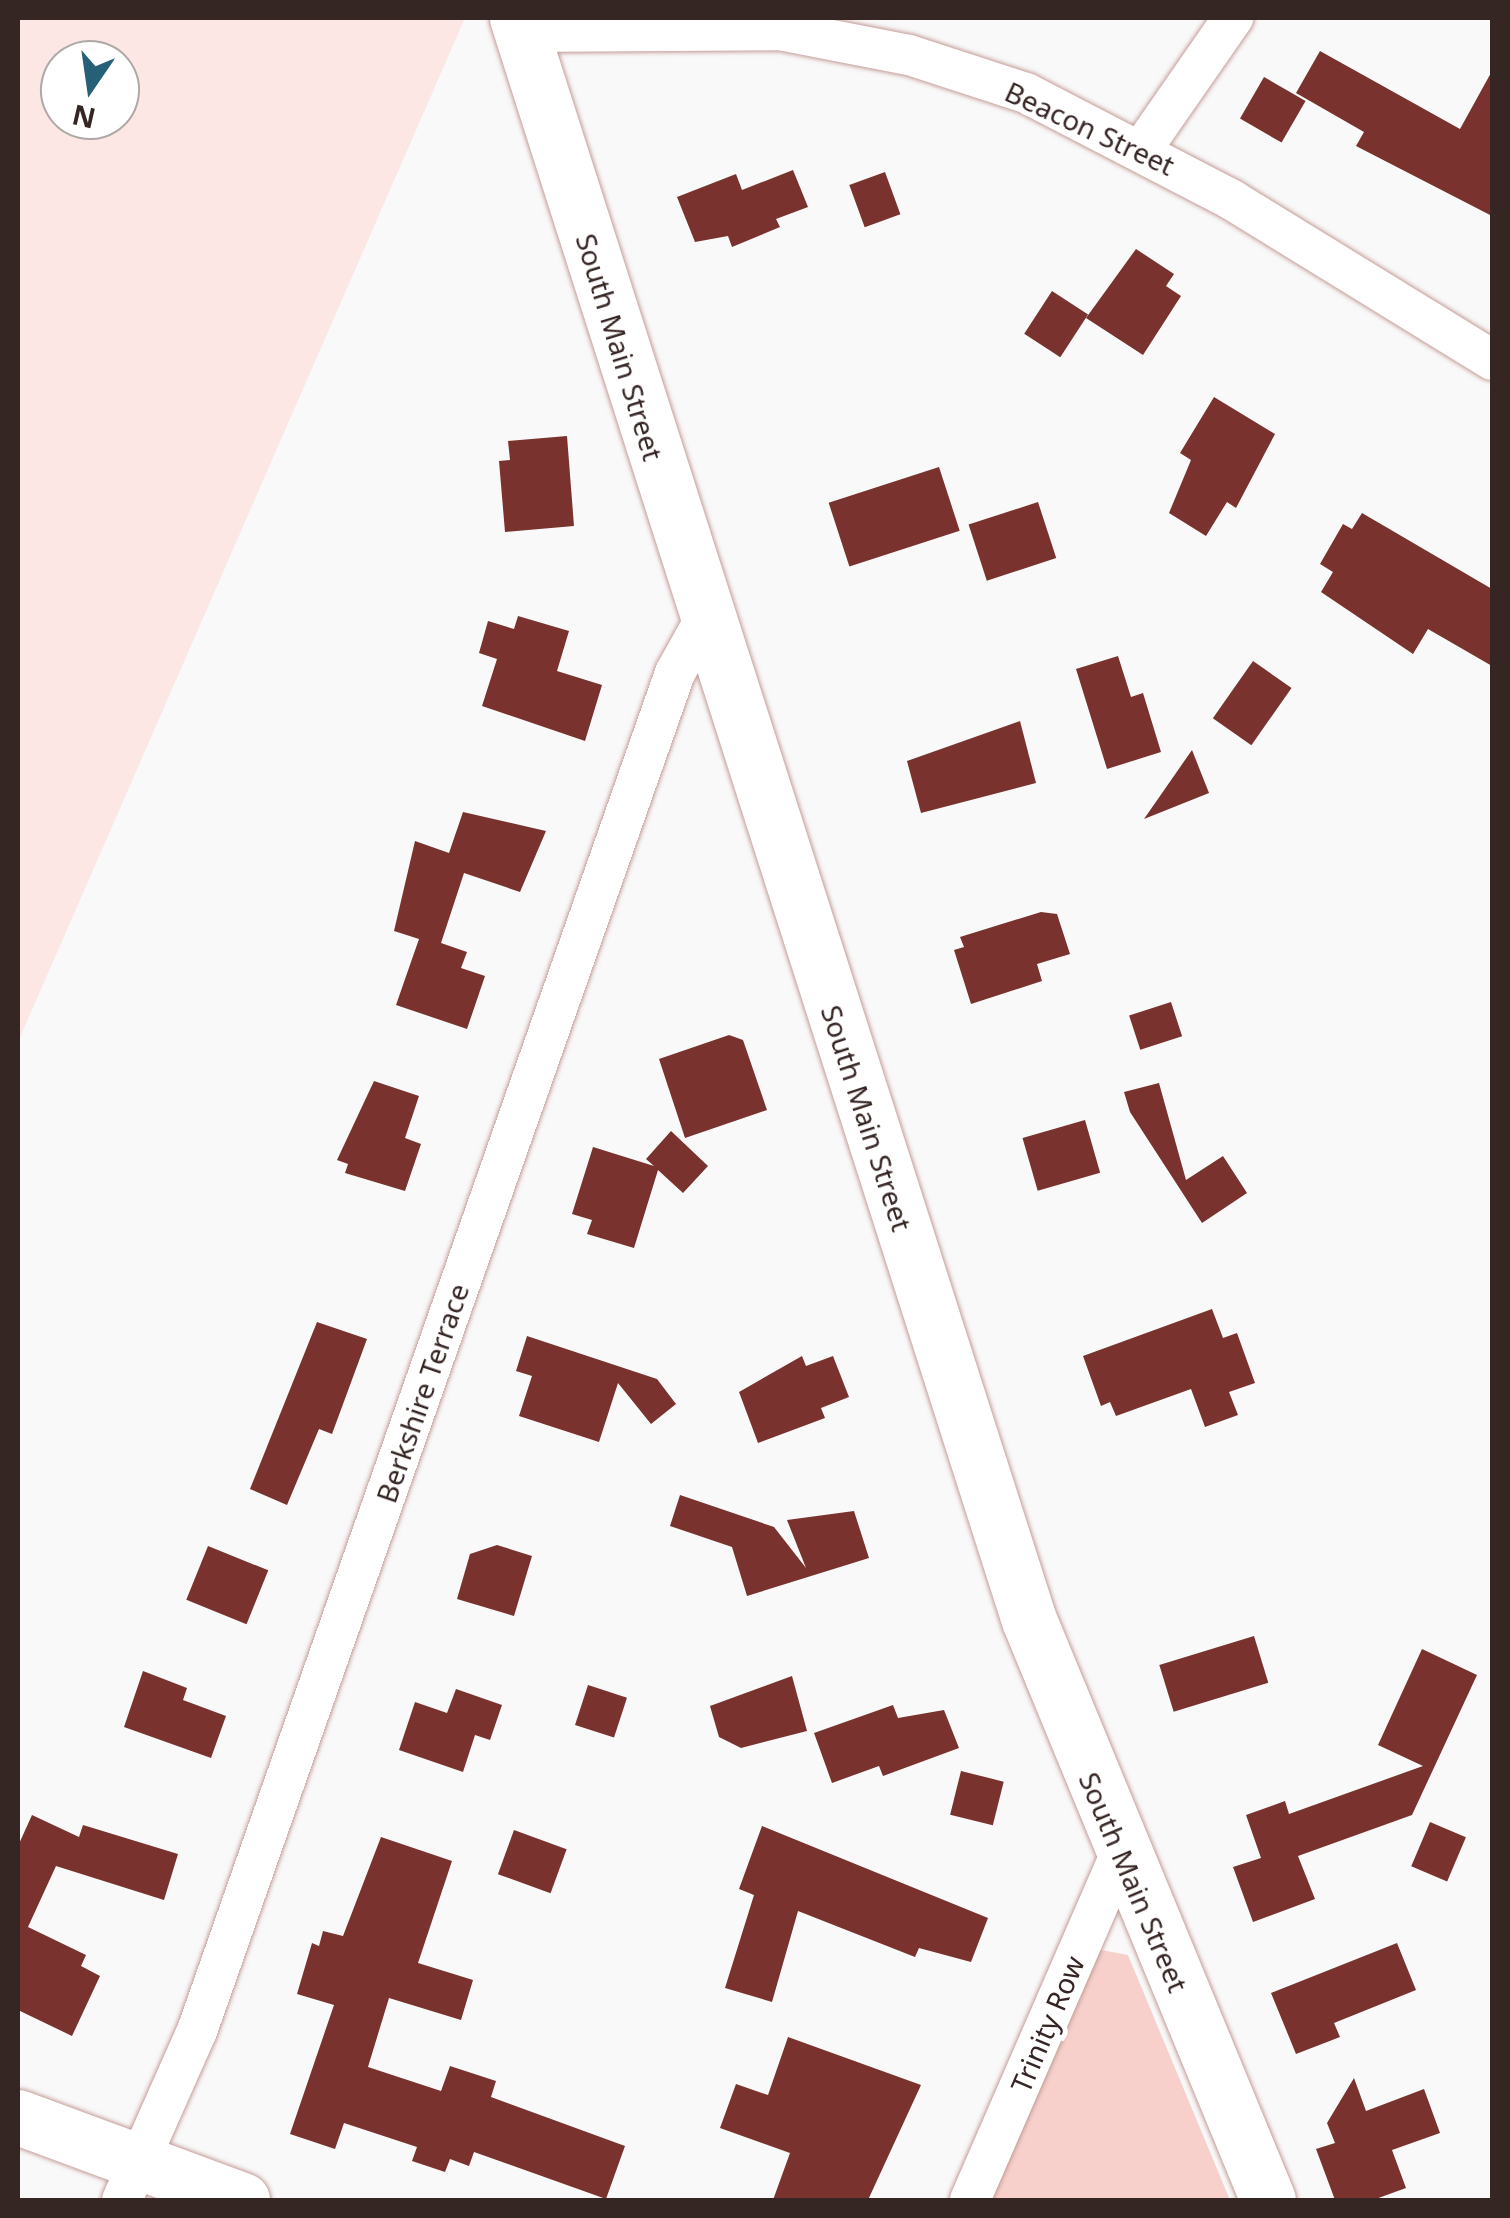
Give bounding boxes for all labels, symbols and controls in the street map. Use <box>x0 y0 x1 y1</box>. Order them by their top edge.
north arrow <box>40 40 140 140</box>
street label: Beacon Street <box>1000 74 1180 182</box>
text: N <box>68 96 99 138</box>
street label: South Main Street <box>570 230 670 464</box>
street label: South Main Street <box>815 1001 919 1235</box>
street label: Berkshire Terrace <box>369 1279 475 1507</box>
street label: South Main Street <box>1073 1767 1195 1997</box>
street label: Trinity Row <box>1003 1951 1091 2097</box>

